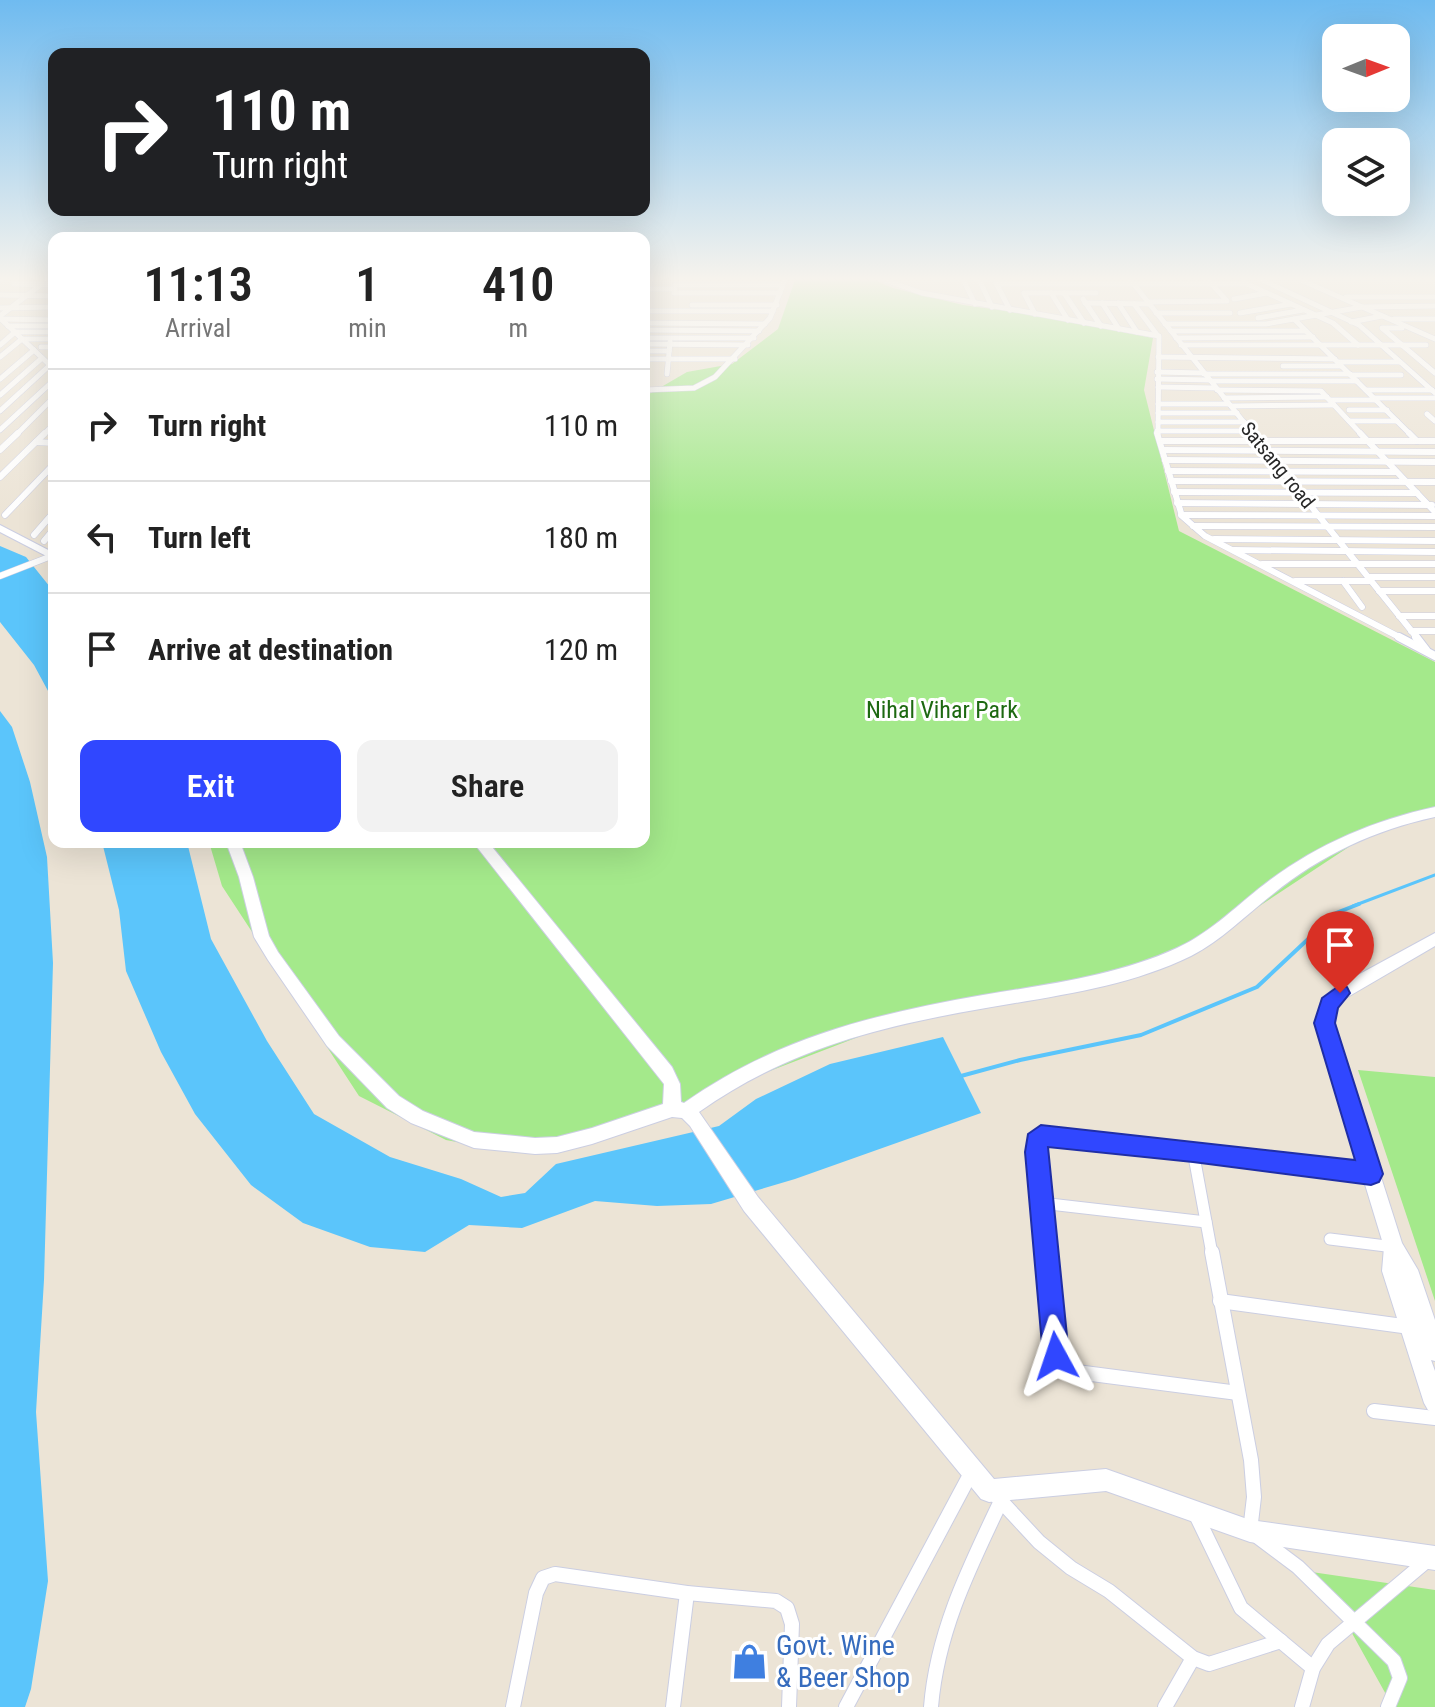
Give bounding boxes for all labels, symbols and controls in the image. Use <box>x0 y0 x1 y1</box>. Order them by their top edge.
north arrow <box>1322 24 1410 112</box>
map controls <box>1322 24 1410 216</box>
text: 110 m <box>212 78 351 144</box>
icon: right <box>80 80 184 184</box>
button: layers <box>1322 128 1410 216</box>
text: Turn right <box>212 145 348 187</box>
text: 11:13 <box>144 256 253 313</box>
text: 1 <box>355 256 379 313</box>
text: 410 <box>482 256 554 313</box>
text: Arrival <box>165 313 231 343</box>
text: min <box>348 313 386 343</box>
text: m <box>508 313 528 343</box>
icon: right <box>80 403 124 447</box>
text: Turn right <box>148 408 266 443</box>
text: 110 m <box>544 408 618 443</box>
street label: Satsang road <box>1236 417 1320 513</box>
icon: left <box>80 515 124 559</box>
text: Turn left <box>148 520 251 555</box>
text: 180 m <box>544 520 618 555</box>
icon: arrive <box>80 627 124 671</box>
text: Arrive at destination <box>148 632 393 667</box>
text: 120 m <box>544 632 618 667</box>
park label: Nihal Vihar Park <box>866 696 1018 724</box>
button: Exit <box>80 740 341 832</box>
button: Share <box>357 740 618 832</box>
pin <box>1306 911 1374 993</box>
icon: arrive <box>1318 923 1362 967</box>
position arrow <box>1014 1314 1098 1398</box>
place label: Govt. Wine & Beer Shop <box>776 1629 910 1694</box>
shop icon: Govt. Wine & Beer Shop <box>731 1642 769 1680</box>

